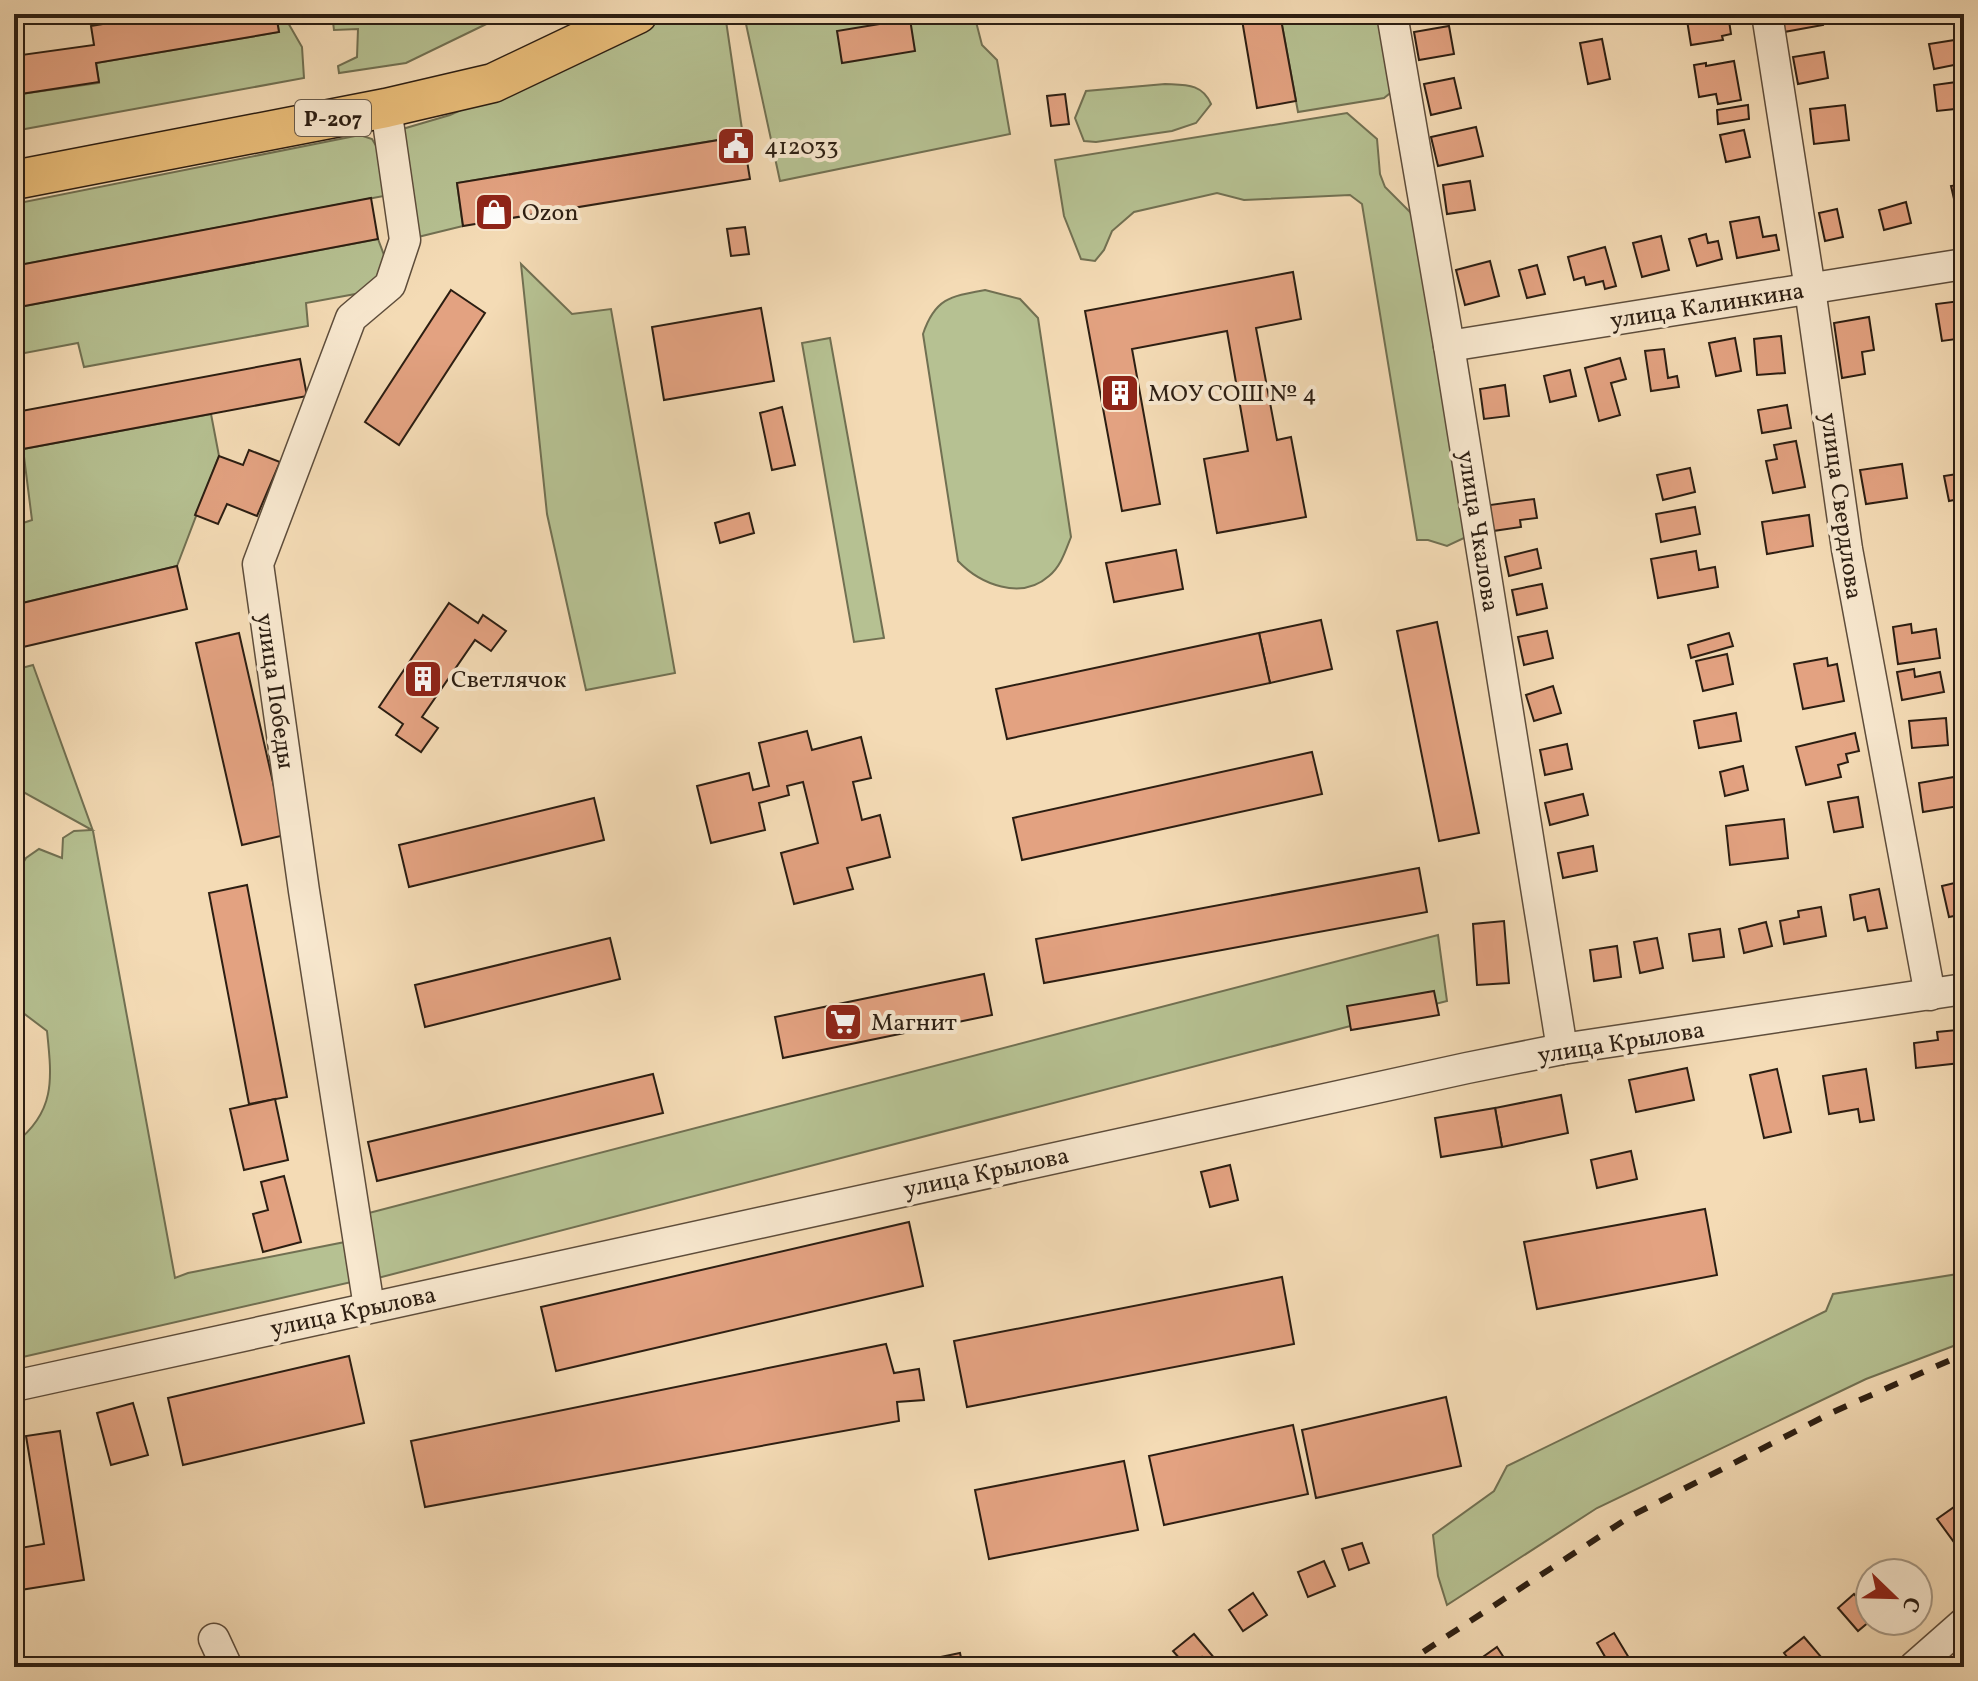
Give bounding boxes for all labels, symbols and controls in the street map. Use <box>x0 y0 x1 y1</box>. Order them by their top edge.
road number: Р-207 <box>295 100 371 136</box>
public building icon: 412033 <box>715 125 757 167</box>
place label: 412033 <box>764 131 839 165</box>
shop icon: Ozon <box>473 191 515 233</box>
place label: Ozon <box>522 197 579 231</box>
street label: улица Калинкина <box>1608 275 1807 339</box>
building icon: МОУ СОШ № 4 <box>1099 372 1141 414</box>
place label: МОУ СОШ № 4 <box>1148 378 1316 412</box>
street label: улица Свердлова <box>1810 411 1870 602</box>
street label: улица Чкалова <box>1447 448 1507 615</box>
street label: улица Победы <box>246 611 302 771</box>
building icon: Светлячок <box>402 658 444 700</box>
place label: Светлячок <box>451 664 566 698</box>
supermarket icon: Магнит <box>822 1001 864 1043</box>
place label: Магнит <box>871 1007 957 1041</box>
street label: улица Крылова <box>1535 1014 1707 1074</box>
street label: улица Крылова <box>900 1140 1072 1208</box>
street label: улица Крылова <box>267 1279 439 1347</box>
north arrow <box>1854 1557 1934 1637</box>
text: С <box>1893 1591 1927 1616</box>

